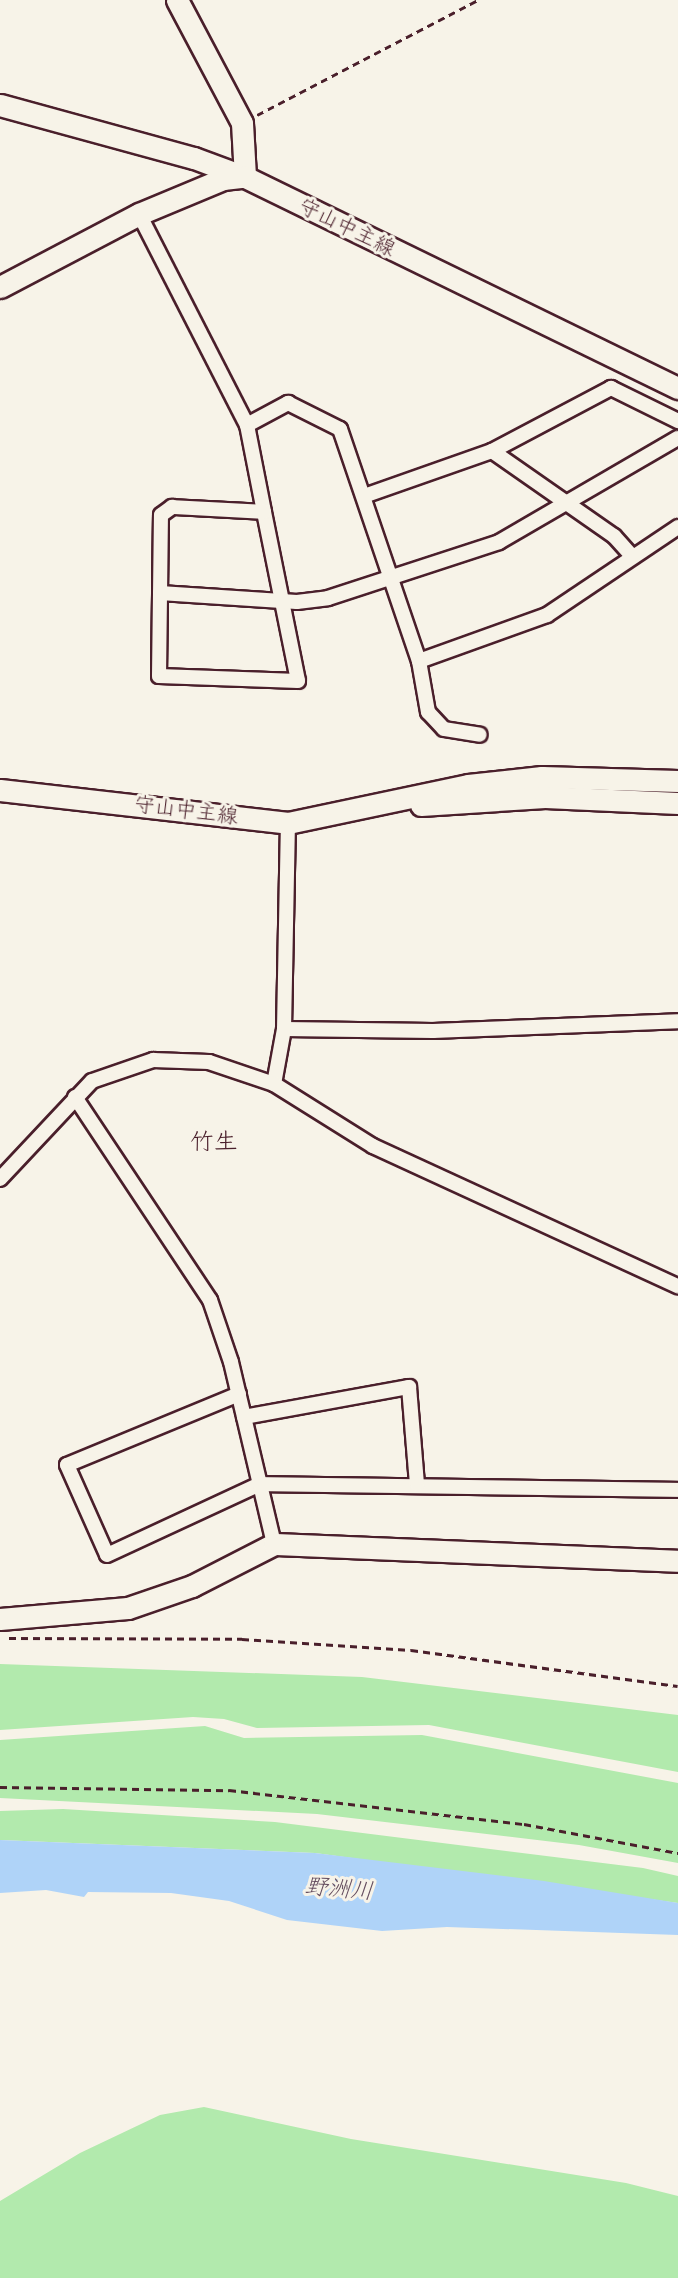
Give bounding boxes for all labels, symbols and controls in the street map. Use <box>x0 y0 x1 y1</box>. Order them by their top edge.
street label: 守山中主線 <box>294 193 400 261</box>
street label: 守山中主線 <box>132 791 240 829</box>
district label: 竹生 <box>190 1128 238 1156</box>
water label: 野洲川 <box>303 1871 375 1905</box>

